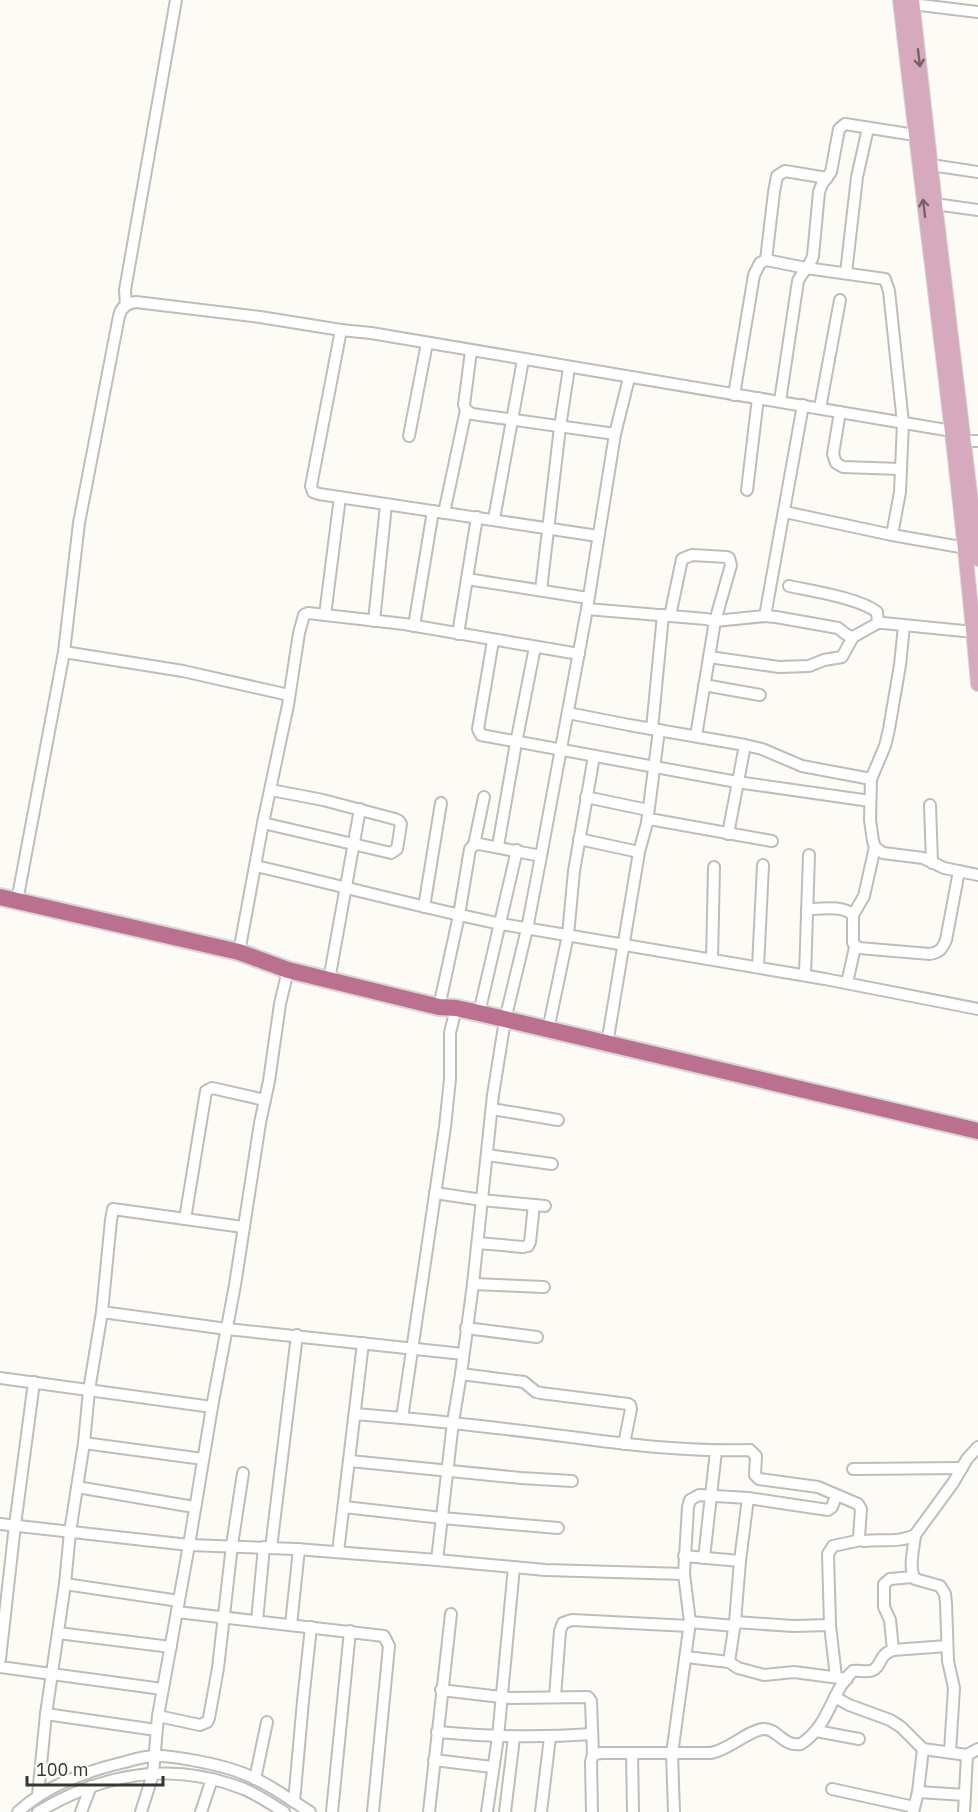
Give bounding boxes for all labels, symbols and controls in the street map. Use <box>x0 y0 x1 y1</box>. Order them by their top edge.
one-way arrow <box>914 48 925 68</box>
one-way arrow <box>918 199 929 219</box>
scale bar <box>27 1749 164 1787</box>
text: 100 m <box>36 1758 88 1781</box>

